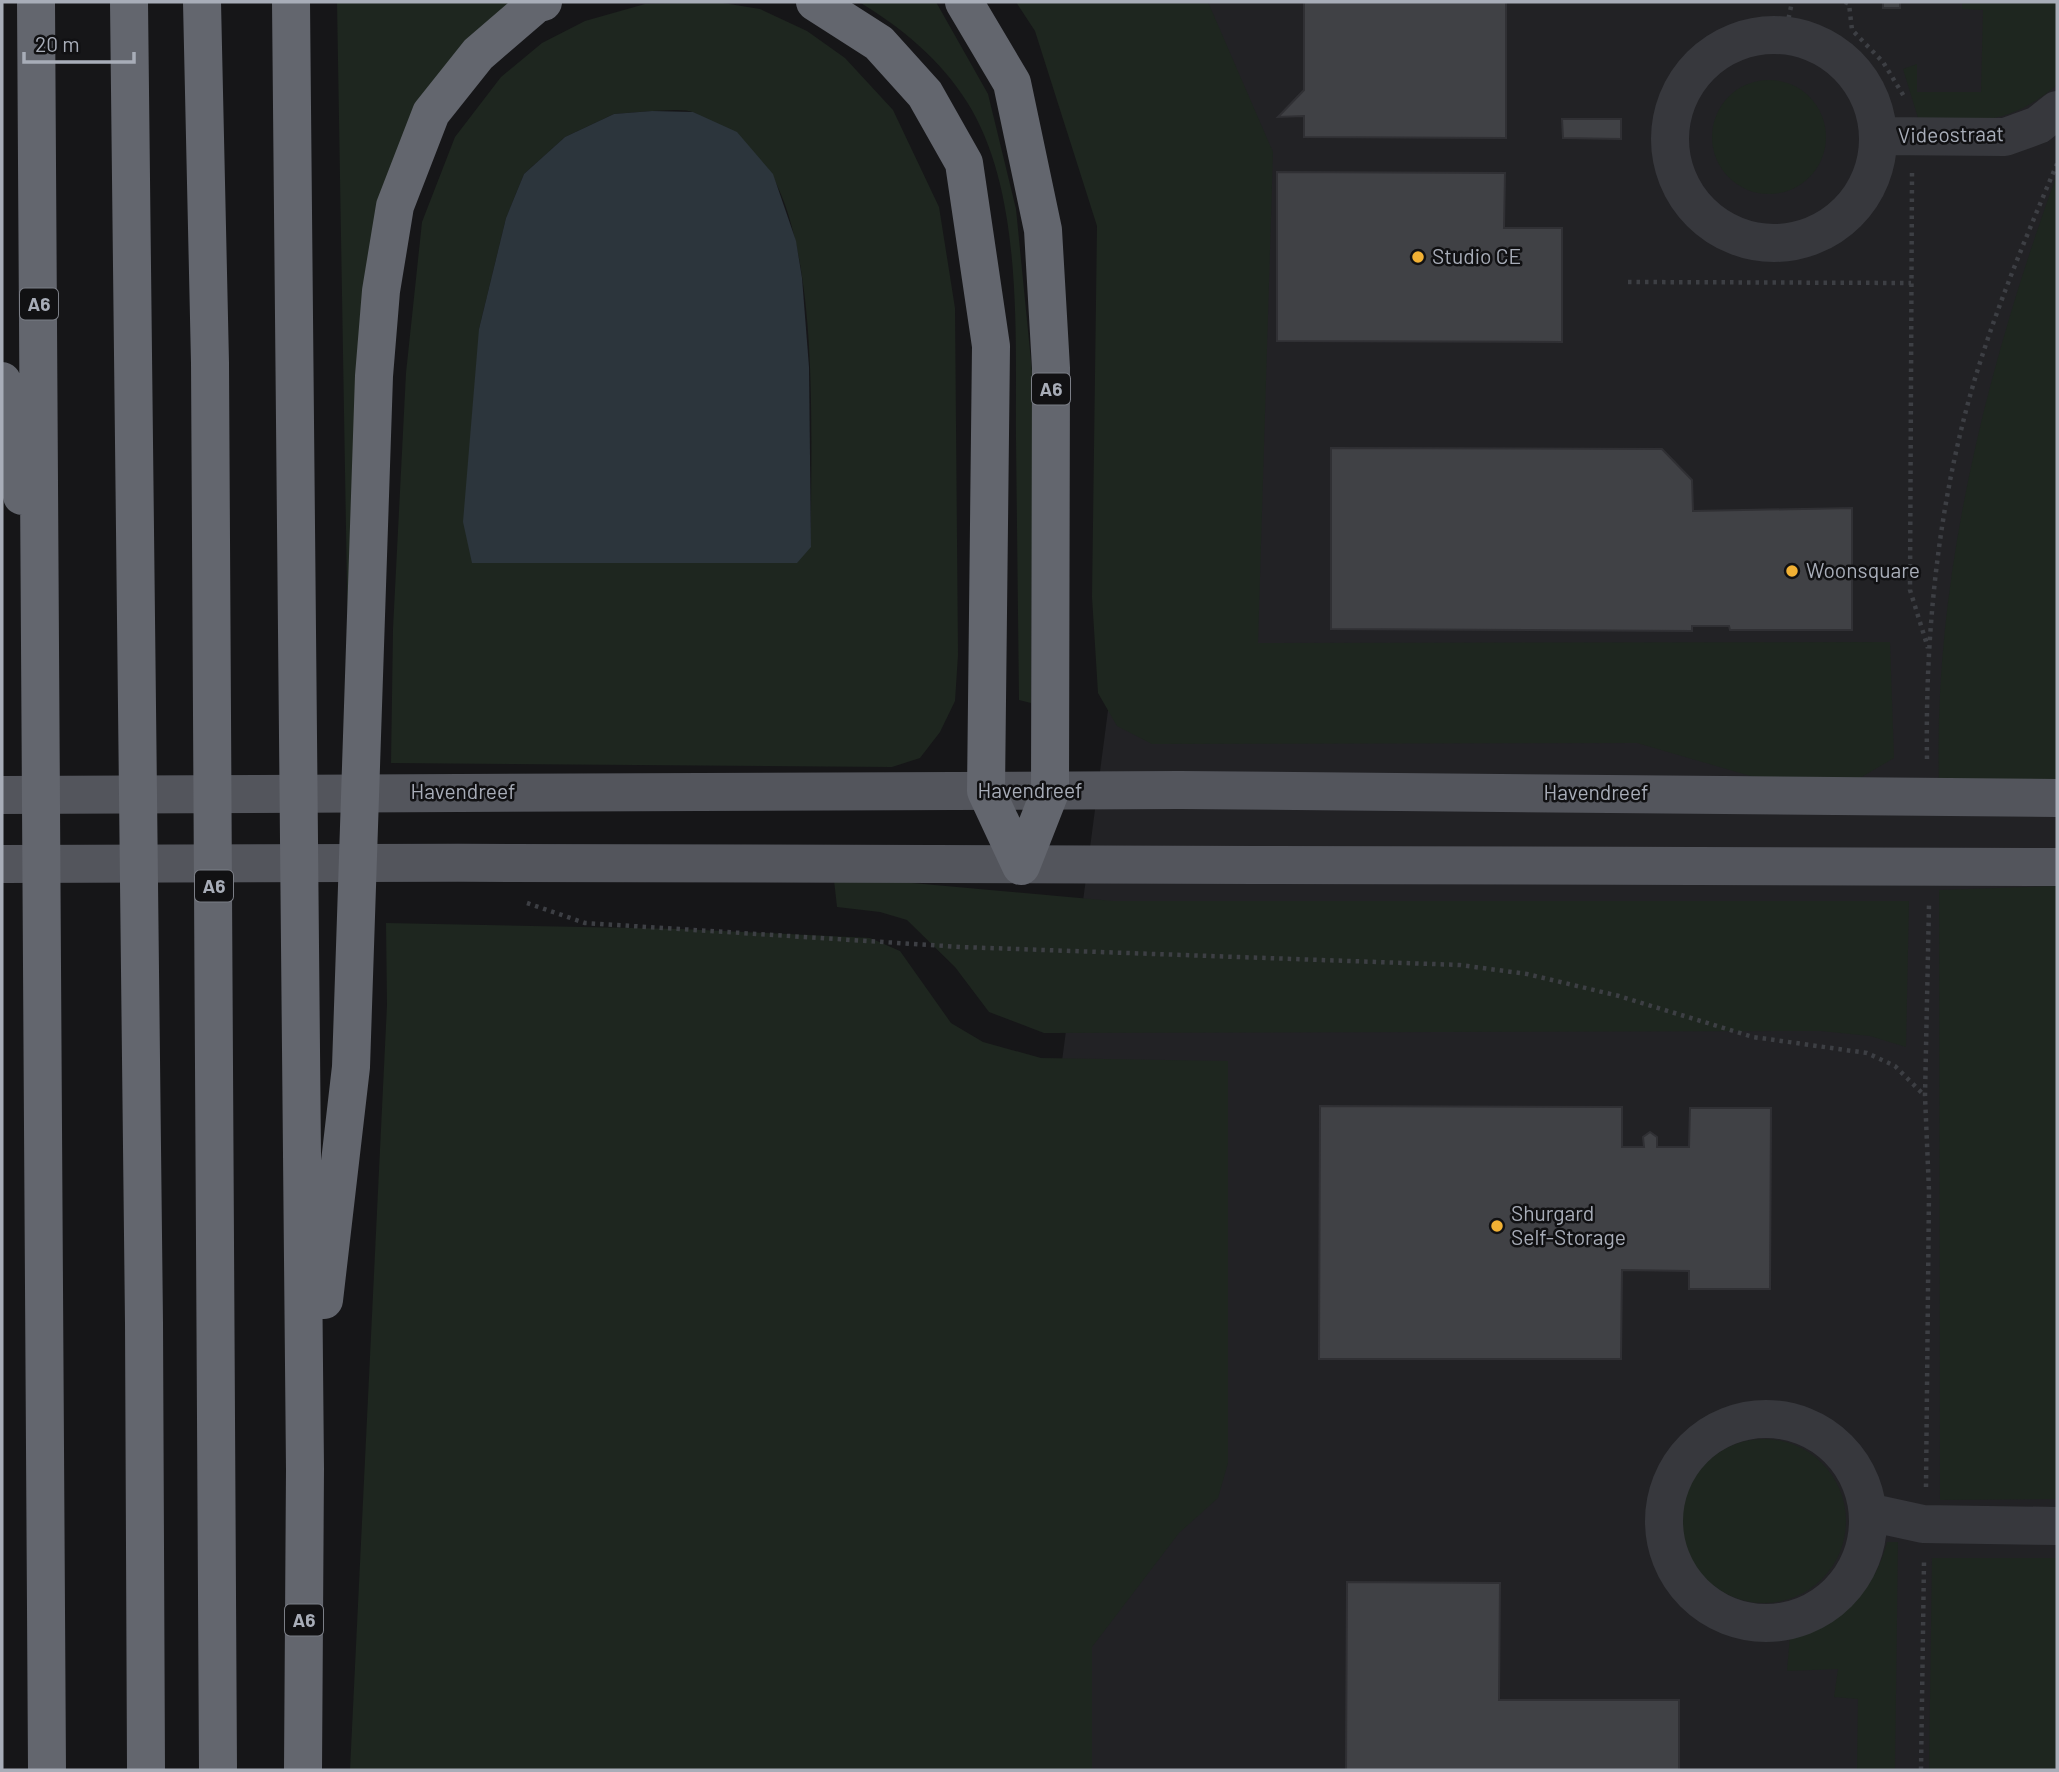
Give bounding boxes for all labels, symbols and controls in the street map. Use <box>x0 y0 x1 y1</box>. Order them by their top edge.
scale bar <box>24 21 135 65</box>
text: 20 m <box>35 31 80 56</box>
street label: Videostraat <box>1898 120 2004 147</box>
place label: Studio CE <box>1432 243 1521 268</box>
marker: Studio CE <box>1410 249 1426 265</box>
road number: A6 <box>20 288 58 320</box>
road number: A6 <box>1032 374 1070 404</box>
place label: Woonsquare <box>1806 557 1920 582</box>
marker: Woonsquare <box>1784 563 1800 579</box>
street label: Havendreef <box>977 777 1083 802</box>
street label: Havendreef <box>410 778 516 803</box>
street label: Havendreef <box>1543 779 1649 804</box>
road number: A6 <box>195 870 233 902</box>
place label: Shurgard Self-Storage <box>1511 1200 1626 1249</box>
marker: Shurgard Self-Storage <box>1489 1218 1505 1234</box>
road number: A6 <box>285 1604 323 1636</box>

